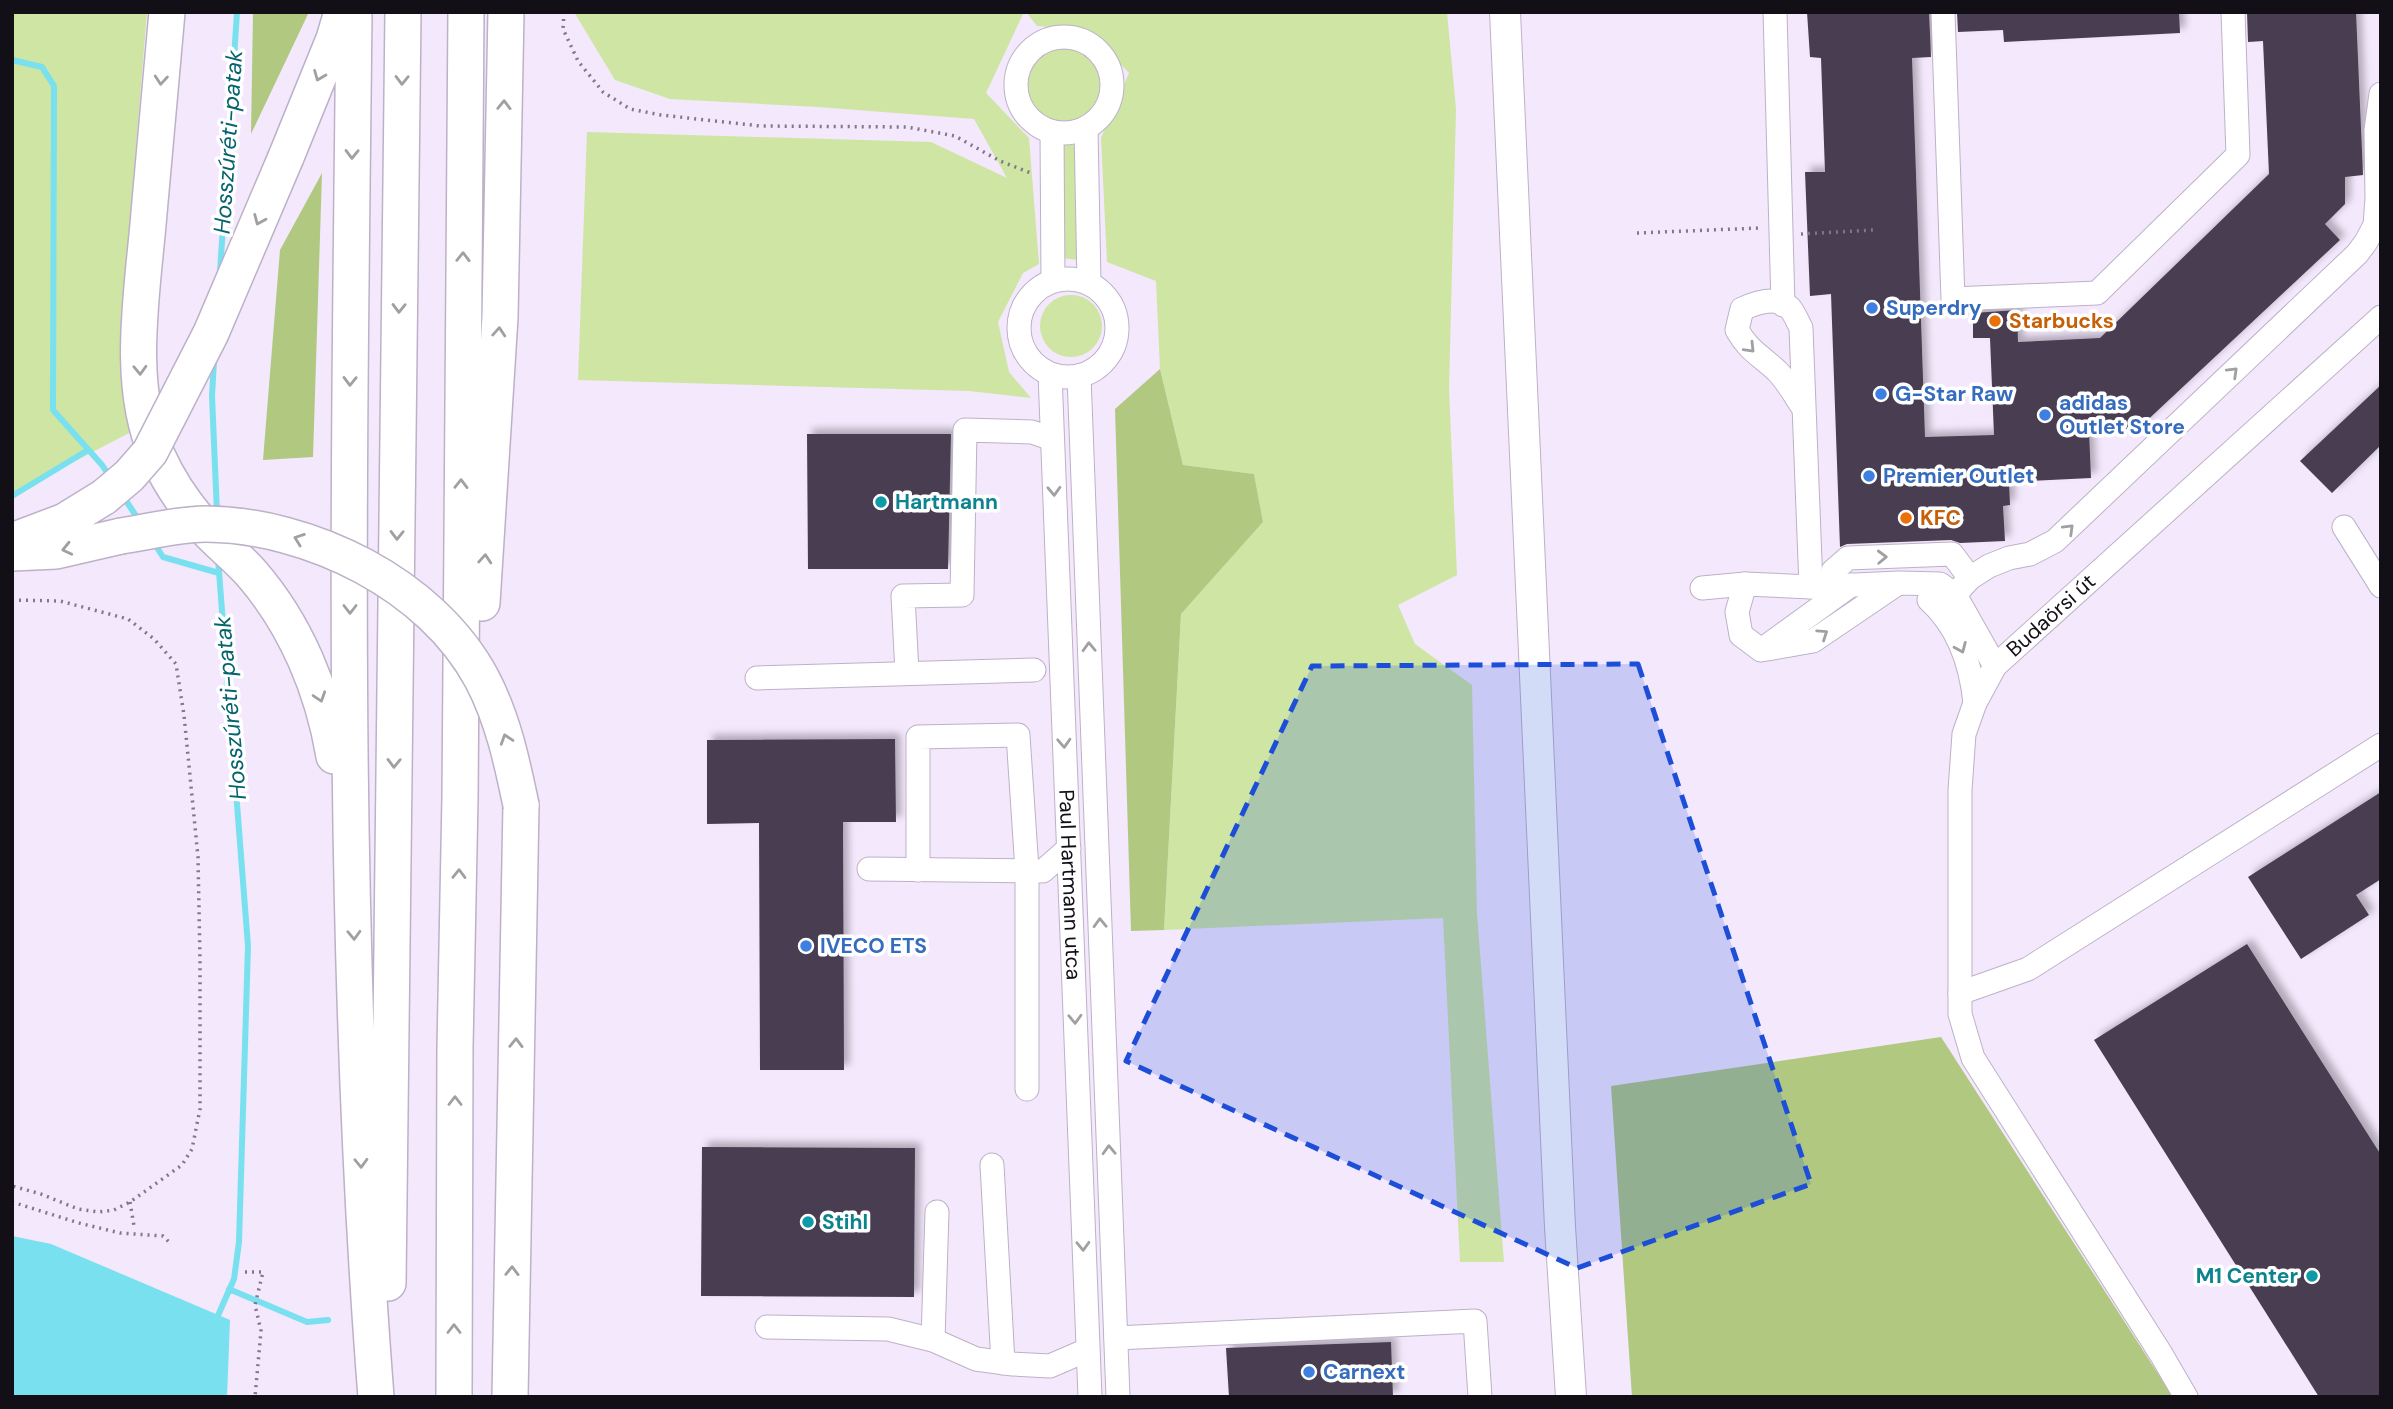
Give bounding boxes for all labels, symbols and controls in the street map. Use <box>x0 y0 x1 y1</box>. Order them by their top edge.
water label: Hosszúréti-patak <box>207 49 249 235</box>
one-way arrow <box>313 70 327 82</box>
one-way arrow <box>154 75 169 86</box>
one-way arrow <box>394 76 410 86</box>
one-way arrow <box>497 99 512 110</box>
one-way arrow <box>344 149 360 160</box>
one-way arrow <box>253 212 267 225</box>
one-way arrow <box>456 251 471 262</box>
place label: Superdry <box>1886 294 1982 322</box>
marker: Superdry <box>1864 300 1880 316</box>
one-way arrow <box>392 303 407 314</box>
place label: Starbucks <box>2009 307 2114 335</box>
marker: Starbucks <box>1987 313 2003 329</box>
one-way arrow <box>491 327 506 338</box>
one-way arrow <box>1742 339 1755 352</box>
one-way arrow <box>132 365 147 376</box>
one-way arrow <box>2225 367 2238 380</box>
one-way arrow <box>342 377 358 387</box>
place label: G-Star Raw <box>1895 380 2013 408</box>
marker: G-Star Raw <box>1873 386 1889 402</box>
place label: adidas Outlet Store <box>2059 389 2185 441</box>
marker: adidas Outlet Store <box>2037 407 2053 423</box>
place label: Premier Outlet <box>1883 462 2034 490</box>
marker: Premier Outlet <box>1861 468 1877 484</box>
one-way arrow <box>454 479 469 490</box>
one-way arrow <box>1046 486 1062 497</box>
place label: Hartmann <box>895 488 998 516</box>
marker: Hartmann <box>873 494 889 510</box>
place label: KFC <box>1920 504 1961 532</box>
marker: KFC <box>1898 510 1914 526</box>
one-way arrow <box>2060 524 2073 537</box>
one-way arrow <box>389 530 404 541</box>
one-way arrow <box>293 533 305 547</box>
one-way arrow <box>61 540 73 555</box>
one-way arrow <box>1877 549 1888 564</box>
one-way arrow <box>477 554 492 565</box>
street label: Budaörsi út <box>2001 568 2102 663</box>
one-way arrow <box>342 604 358 615</box>
water label: Hosszúréti-patak <box>207 615 253 801</box>
one-way arrow <box>1815 630 1828 642</box>
one-way arrow <box>1953 640 1967 653</box>
one-way arrow <box>1082 641 1097 652</box>
one-way arrow <box>312 691 327 703</box>
one-way arrow <box>500 733 514 746</box>
one-way arrow <box>1056 737 1071 748</box>
one-way arrow <box>386 758 402 769</box>
street label: Paul Hartmann utca <box>1052 789 1088 980</box>
one-way arrow <box>451 868 466 879</box>
one-way arrow <box>1093 917 1108 928</box>
one-way arrow <box>347 930 362 941</box>
place label: IVECO ETS <box>820 932 927 960</box>
marker: IVECO ETS <box>798 938 814 954</box>
one-way arrow <box>1067 1014 1082 1025</box>
one-way arrow <box>508 1038 524 1048</box>
one-way arrow <box>447 1095 463 1106</box>
one-way arrow <box>1101 1145 1116 1156</box>
one-way arrow <box>354 1157 369 1168</box>
place label: Stihl <box>822 1208 868 1236</box>
marker: Stihl <box>800 1214 816 1230</box>
one-way arrow <box>1076 1241 1091 1252</box>
place label: M1 Center <box>2196 1262 2298 1290</box>
one-way arrow <box>504 1265 519 1276</box>
marker: M1 Center <box>2304 1268 2320 1284</box>
one-way arrow <box>446 1323 462 1333</box>
place label: Carnext <box>1323 1358 1405 1386</box>
marker: Carnext <box>1301 1364 1317 1380</box>

